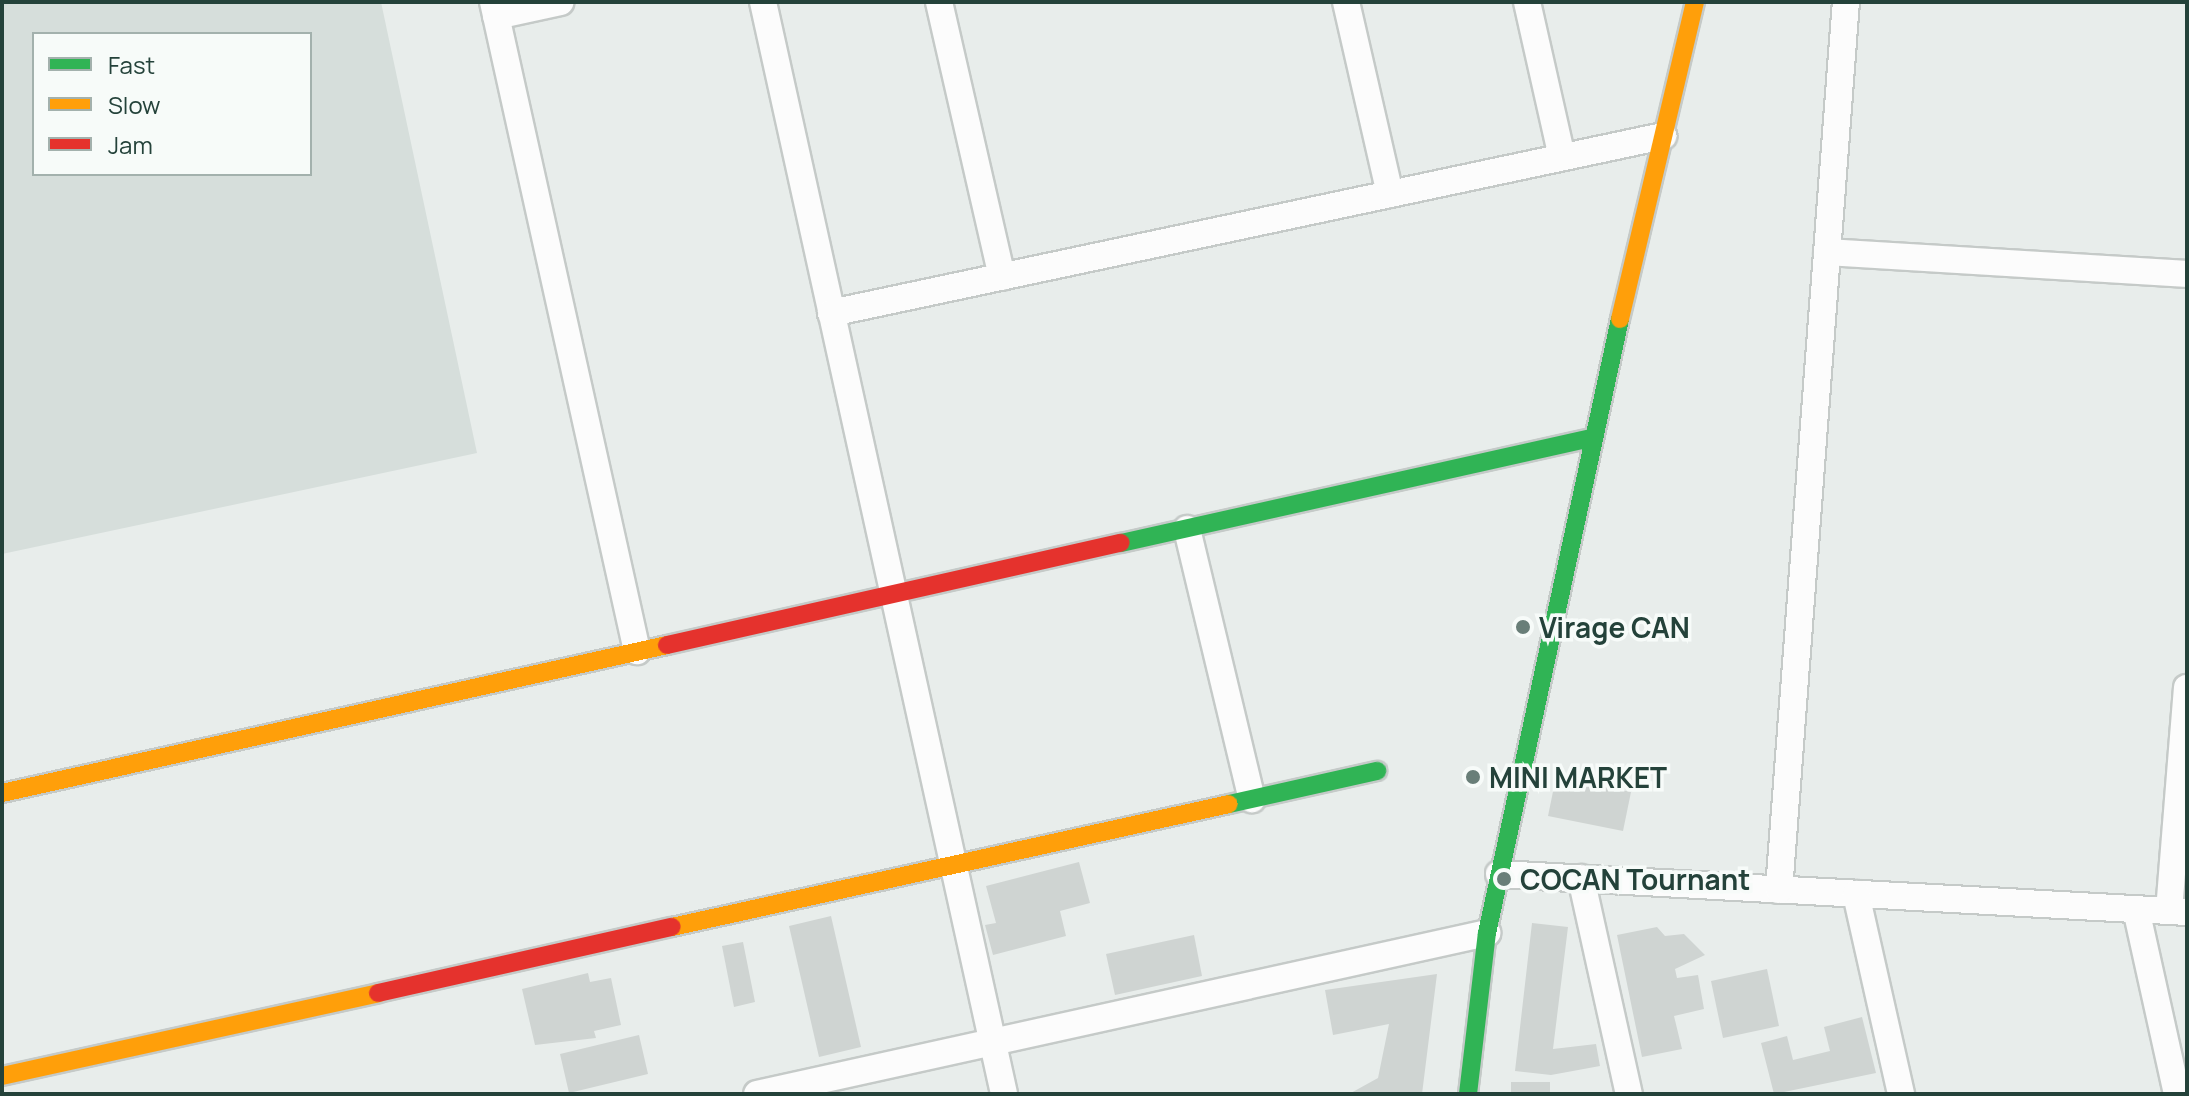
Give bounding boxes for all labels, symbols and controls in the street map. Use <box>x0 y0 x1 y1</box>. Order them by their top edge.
legend <box>32 32 312 176</box>
text: Fast <box>108 48 155 81</box>
text: Slow <box>108 88 161 121</box>
text: Jam <box>108 128 153 161</box>
place label: Virage CAN <box>1539 610 1690 644</box>
marker: Virage CAN <box>1514 618 1532 636</box>
place label: MINI MARKET <box>1489 760 1667 794</box>
marker: MINI MARKET <box>1464 768 1482 786</box>
place label: COCAN Tournant <box>1520 862 1750 896</box>
marker: COCAN Tournant <box>1495 870 1513 888</box>

